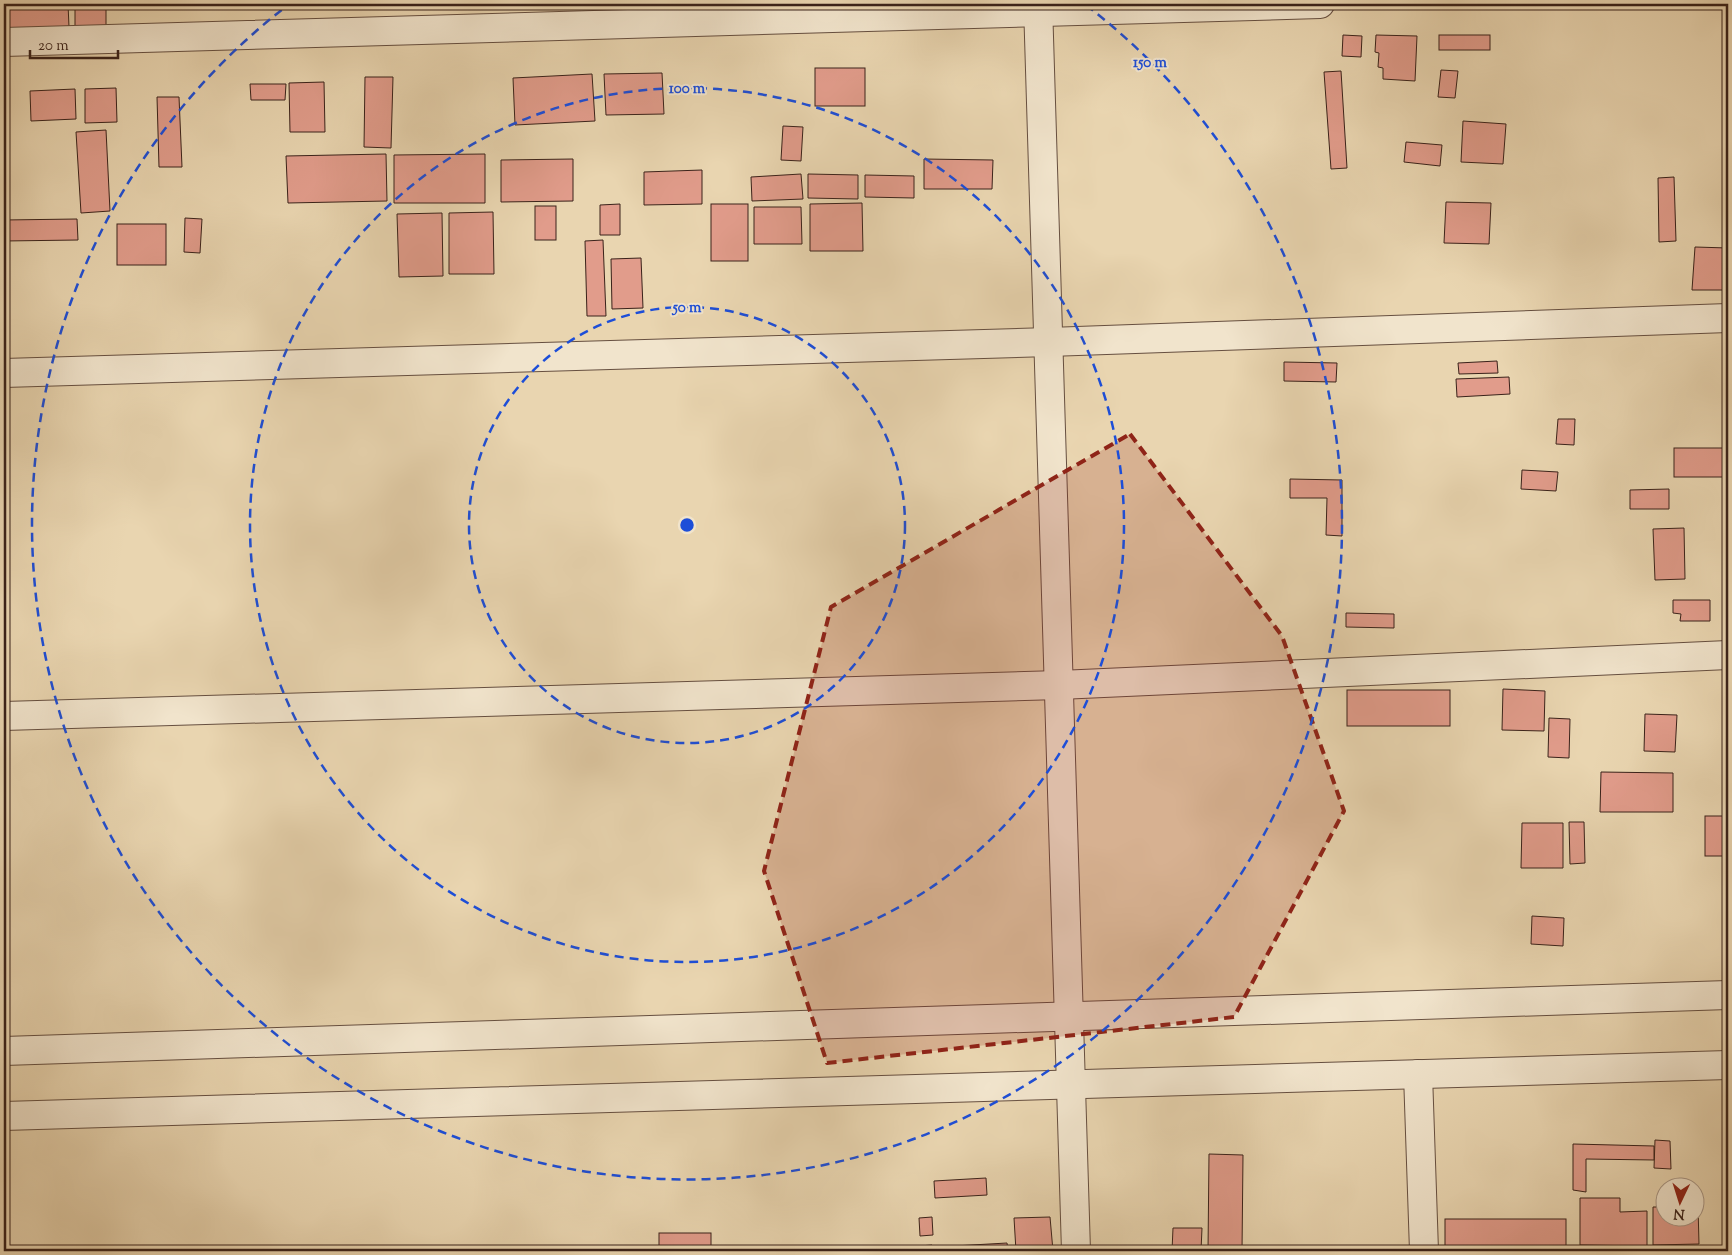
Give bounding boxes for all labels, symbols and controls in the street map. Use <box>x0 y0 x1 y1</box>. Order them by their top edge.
scale bar <box>30 28 118 60</box>
text: 20 m <box>38 36 69 57</box>
text: 150 m <box>1133 53 1167 74</box>
text: 100 m <box>669 79 706 100</box>
text: 50 m <box>672 298 702 319</box>
centre of rings <box>678 516 696 534</box>
north arrow <box>1654 1178 1704 1228</box>
text: N <box>1673 1203 1686 1223</box>

